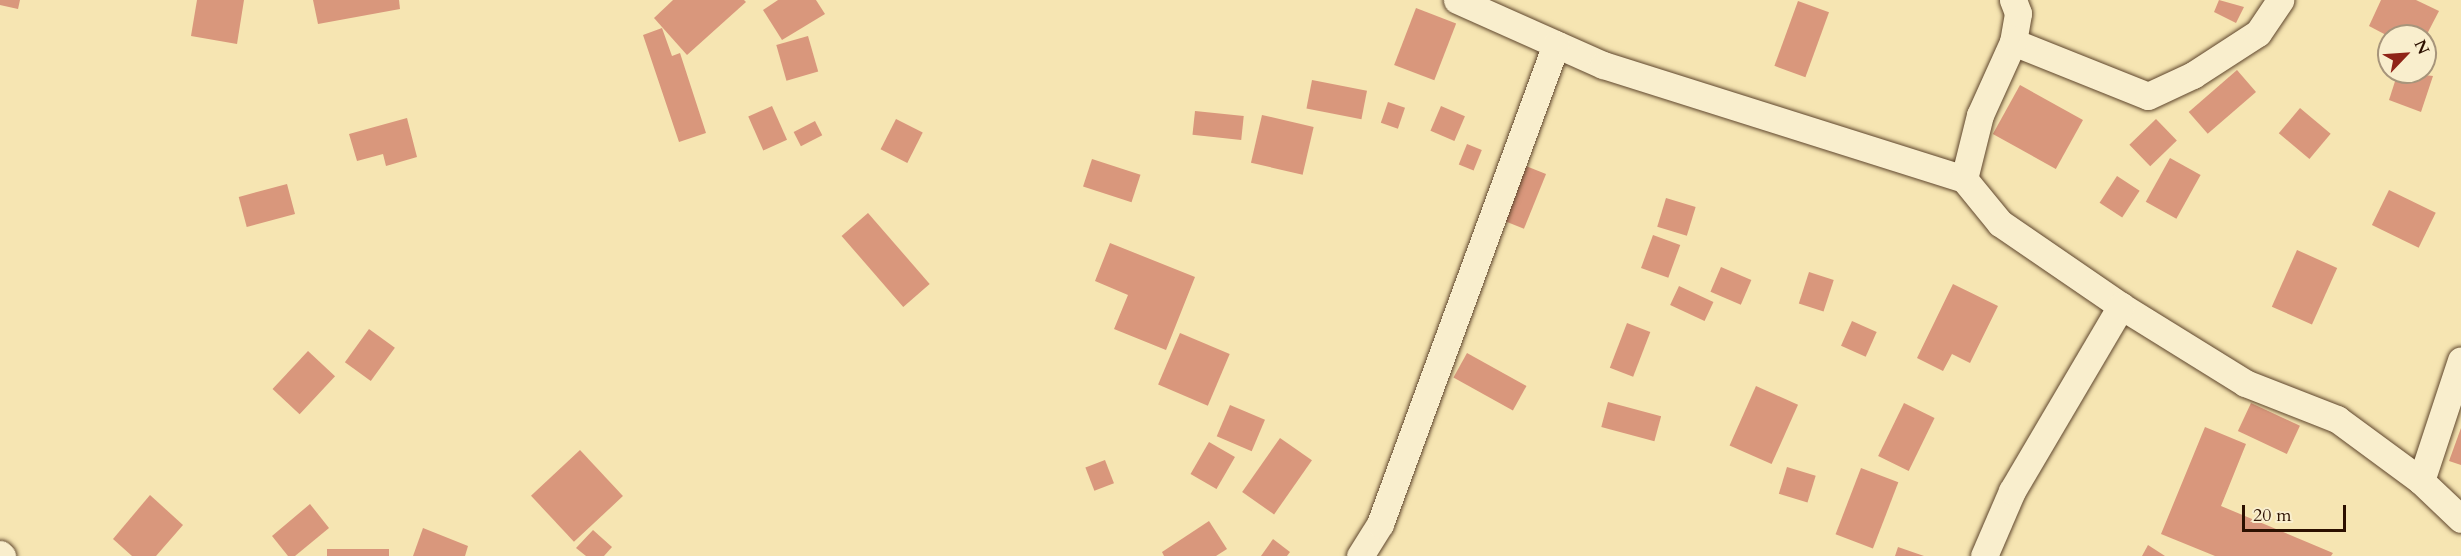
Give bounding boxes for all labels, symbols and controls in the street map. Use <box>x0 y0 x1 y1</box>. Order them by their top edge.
north arrow <box>2377 24 2437 84</box>
text: N <box>2409 36 2434 58</box>
scale bar <box>2245 493 2348 531</box>
text: 20 m <box>2253 503 2292 528</box>

